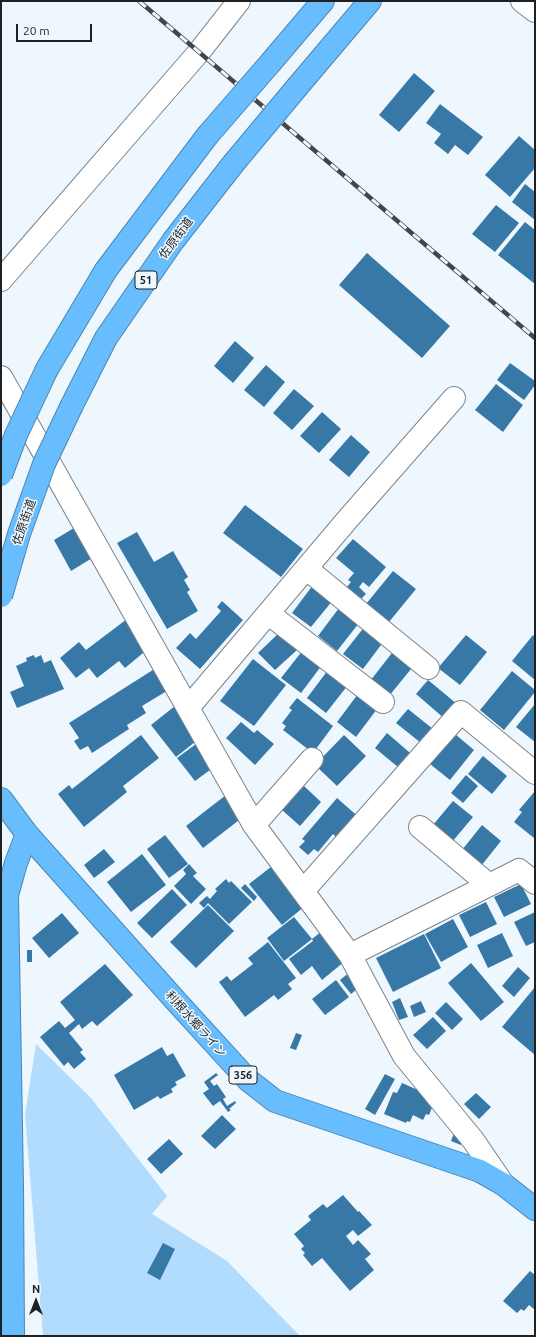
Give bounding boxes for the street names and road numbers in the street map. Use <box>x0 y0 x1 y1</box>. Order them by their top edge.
street label: 佐原街道 <box>156 214 196 262</box>
road number: 51 <box>135 271 157 289</box>
street label: 佐原街道 <box>9 497 39 547</box>
street label: 利根水郷ライン <box>163 988 229 1060</box>
road number: 356 <box>229 1066 257 1084</box>

